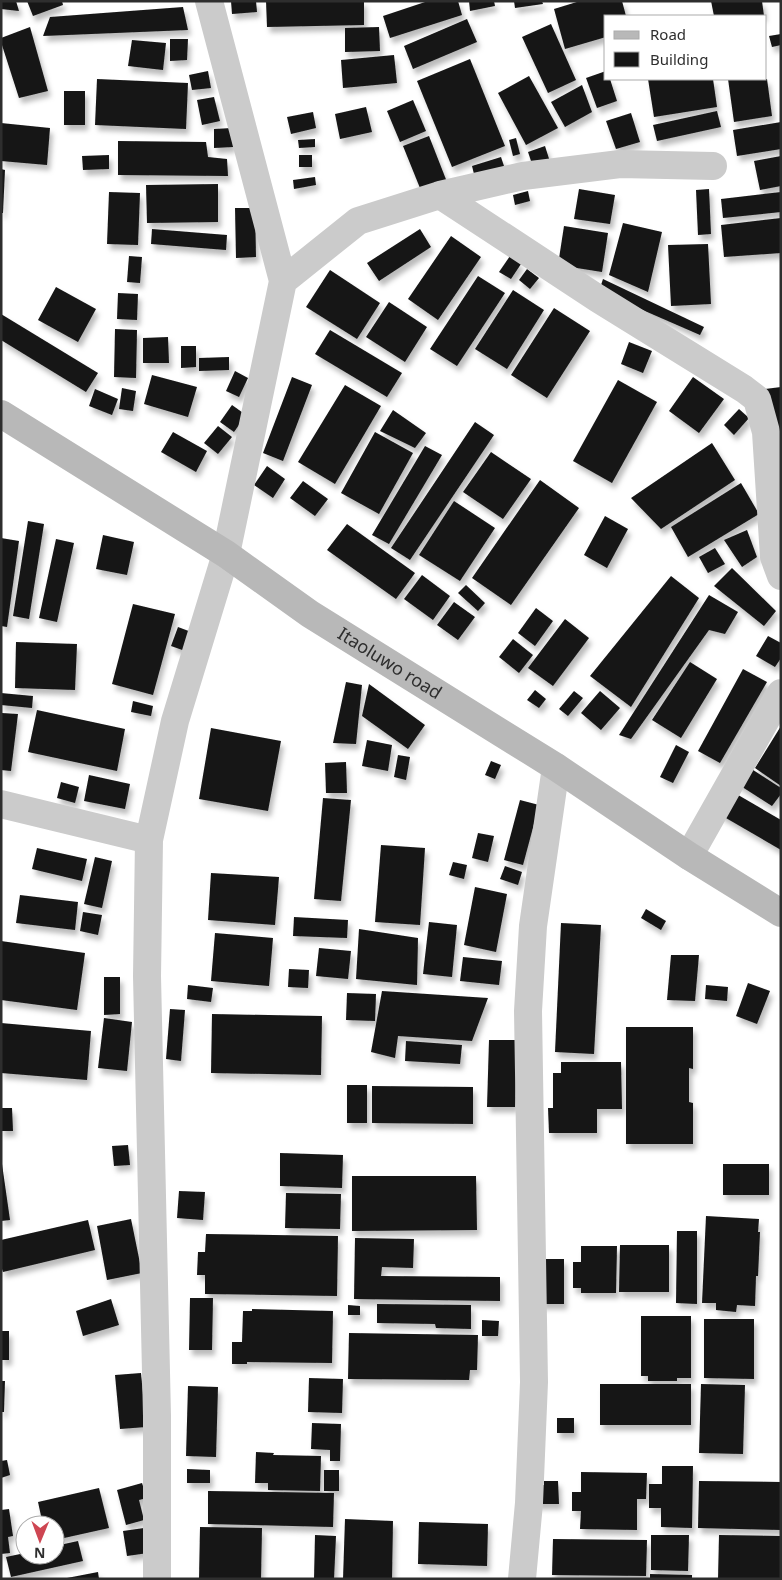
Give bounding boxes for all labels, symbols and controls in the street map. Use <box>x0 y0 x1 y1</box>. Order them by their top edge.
legend <box>604 15 767 80</box>
text: Road <box>650 24 686 44</box>
text: Building <box>650 49 708 69</box>
street label: Itaoluwo road <box>334 621 447 704</box>
north arrow <box>15 1515 65 1565</box>
text: N <box>34 1544 46 1563</box>

